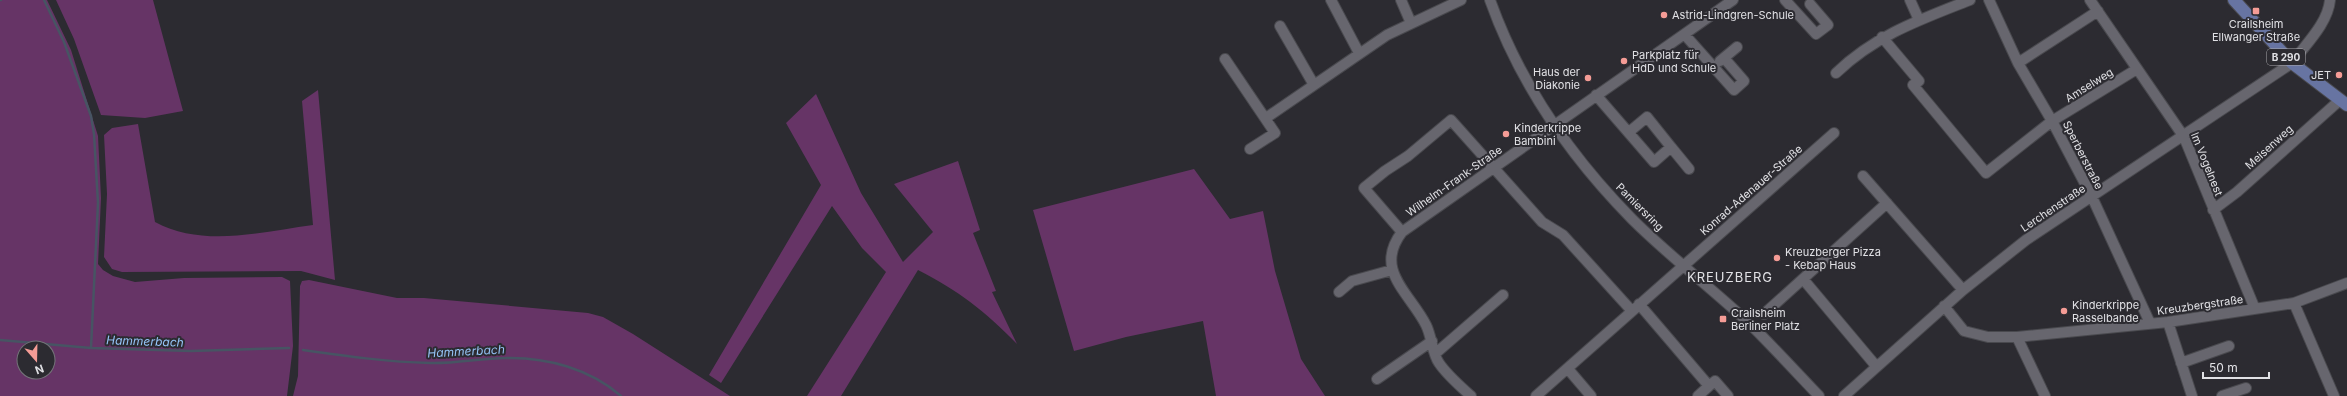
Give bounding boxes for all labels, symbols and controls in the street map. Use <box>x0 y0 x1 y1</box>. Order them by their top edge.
marker: Crailsheim Ellwanger Straße <box>2251 6 2261 16</box>
place label: Astrid-Lindgren-Schule <box>1672 8 1794 22</box>
marker: Astrid-Lindgren-Schule <box>1659 10 1669 20</box>
place label: Crailsheim Ellwanger Straße <box>2212 17 2300 44</box>
place label: Parkplatz für HdD und Schule <box>1632 48 1716 75</box>
road number: B 290 <box>2267 49 2305 65</box>
marker: Parkplatz für HdD und Schule <box>1619 56 1629 66</box>
place label: Haus der Diakonie <box>1533 65 1580 92</box>
street label: Amselweg <box>2062 65 2116 105</box>
place label: JET <box>2311 68 2331 82</box>
marker: JET <box>2334 70 2344 80</box>
marker: Haus der Diakonie <box>1583 73 1593 83</box>
street label: Sperberstraße <box>2060 119 2106 191</box>
place label: Kinderkrippe Bambini <box>1514 121 1581 148</box>
street label: Meisenweg <box>2242 122 2296 172</box>
marker: Kinderkrippe Bambini <box>1501 129 1511 139</box>
street label: Im Vogelnest <box>2188 130 2226 198</box>
street label: Konrad-Adenauer-Straße <box>1697 142 1805 238</box>
street label: Wilhelm-Frank-Straße <box>1403 143 1505 219</box>
street label: Pamiersring <box>1613 180 1667 234</box>
street label: Lerchenstraße <box>2018 181 2088 235</box>
place label: Kreuzberger Pizza - Kebap Haus <box>1785 245 1881 272</box>
marker: Kreuzberger Pizza - Kebap Haus <box>1772 253 1782 263</box>
district label: KREUZBERG <box>1687 269 1773 285</box>
street label: Kreuzbergstraße <box>2156 292 2244 318</box>
place label: Kinderkrippe Rasselbande <box>2072 298 2139 325</box>
place label: Crailsheim Berliner Platz <box>1731 306 1800 333</box>
marker: Kinderkrippe Rasselbande <box>2059 306 2069 316</box>
marker: Crailsheim Berliner Platz <box>1718 314 1728 324</box>
water label: Hammerbach <box>106 332 184 350</box>
north arrow <box>16 340 56 380</box>
water label: Hammerbach <box>427 341 505 361</box>
scale bar <box>2203 354 2269 380</box>
text: 50 m <box>2209 360 2238 375</box>
text: N <box>33 361 46 377</box>

